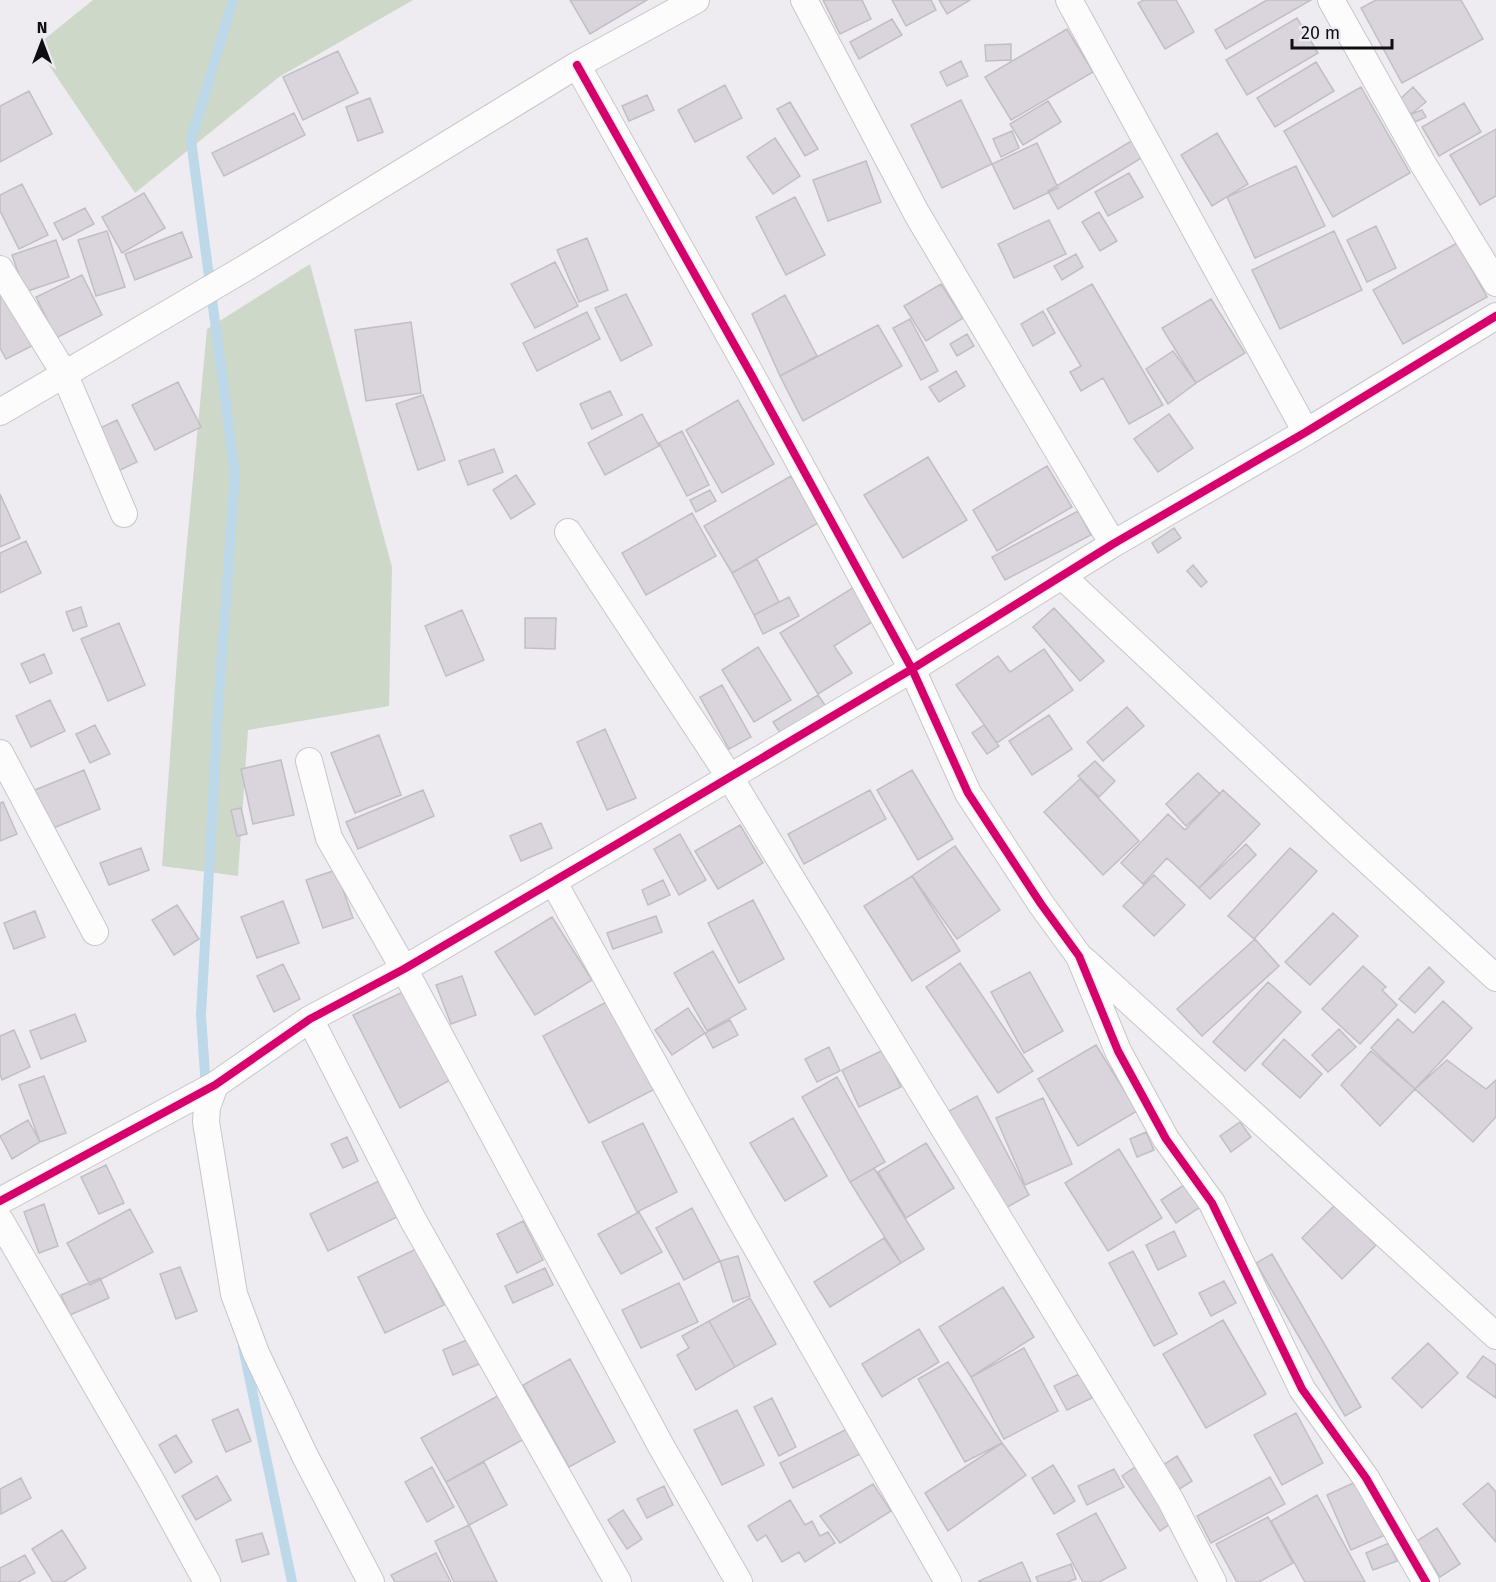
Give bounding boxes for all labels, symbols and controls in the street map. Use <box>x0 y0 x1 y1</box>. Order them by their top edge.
north arrow <box>12 12 72 72</box>
scale bar <box>1292 12 1392 50</box>
text: N <box>37 18 47 37</box>
text: 20 m <box>1301 22 1340 44</box>

